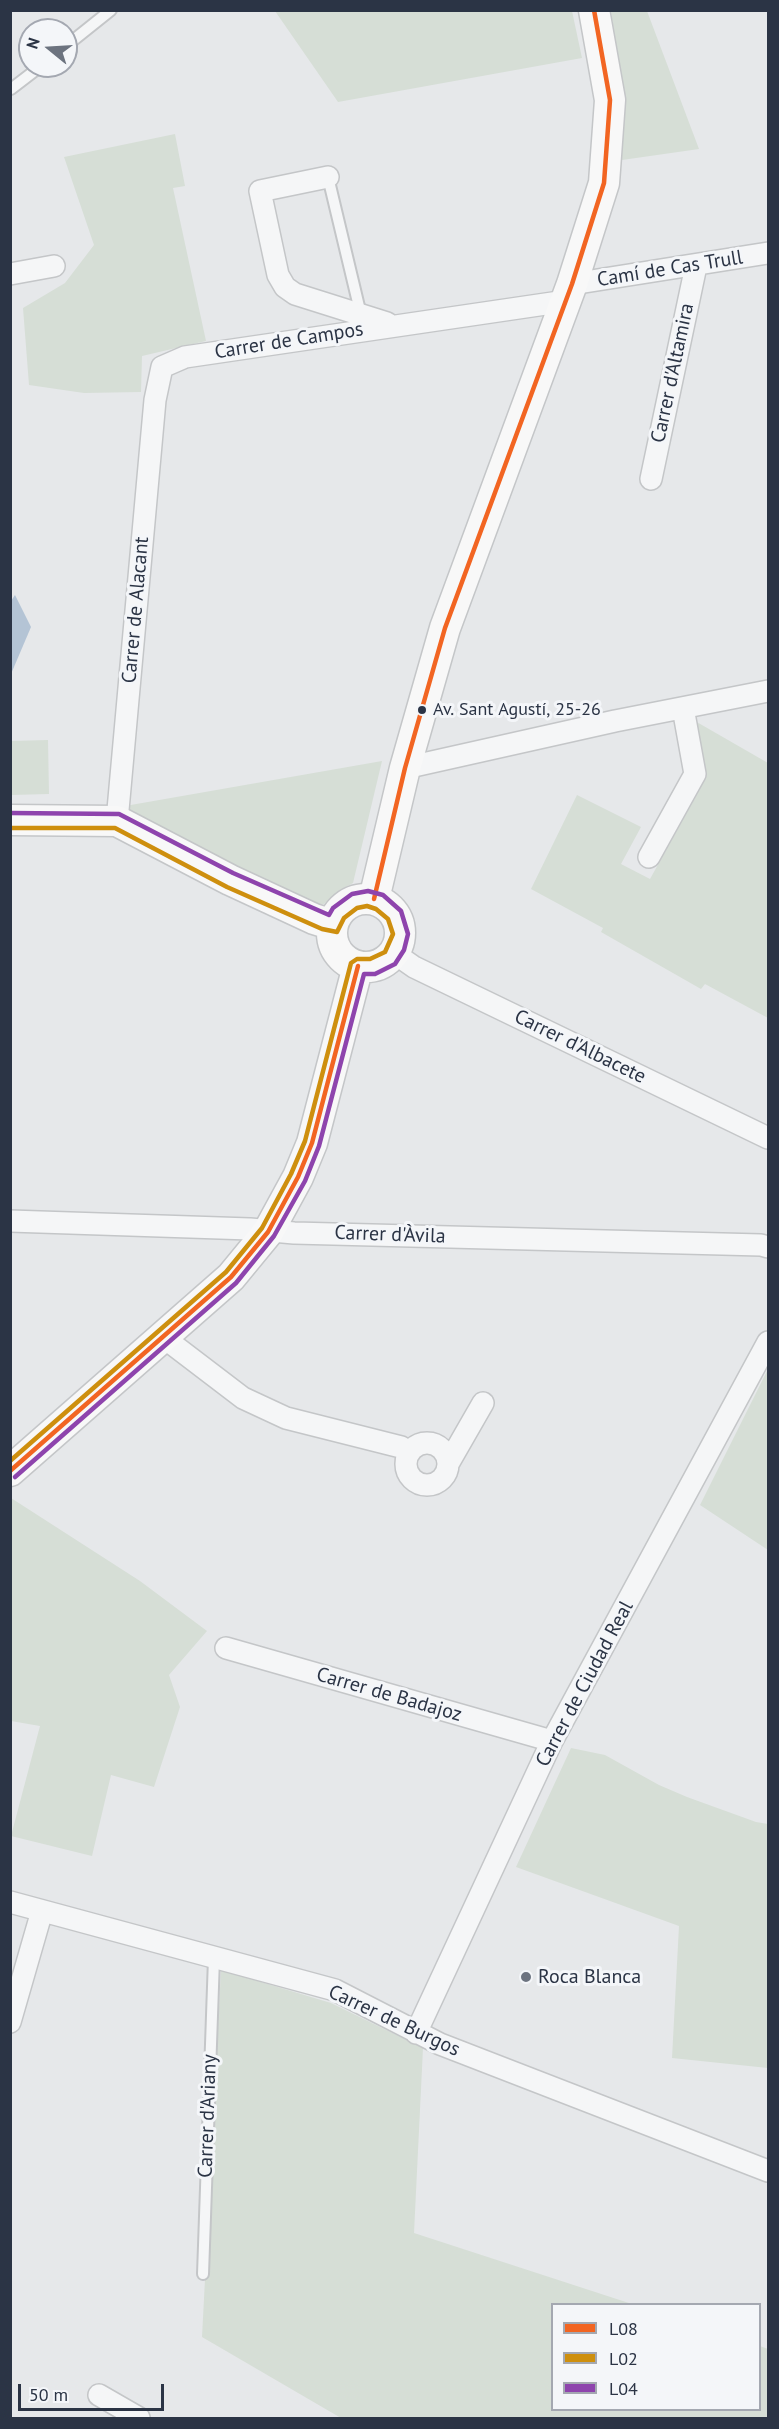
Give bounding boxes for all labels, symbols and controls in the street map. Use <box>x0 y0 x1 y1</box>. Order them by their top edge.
north arrow <box>18 18 78 78</box>
text: N <box>22 35 44 51</box>
street label: Camí de Cas Trull <box>595 246 745 292</box>
street label: Carrer d'Altamira <box>646 301 700 445</box>
street label: Carrer de Campos <box>213 317 365 365</box>
street label: Carrer de Alacant <box>118 536 154 684</box>
place label: Av. Sant Agustí, 25-26 <box>433 699 601 721</box>
marker: Av. Sant Agustí, 25-26 <box>416 704 428 716</box>
street label: Carrer d'Albacete <box>510 1005 650 1089</box>
street label: Carrer d'Àvila <box>334 1221 446 1249</box>
street label: Carrer de Ciudad Real <box>531 1597 639 1771</box>
street label: Carrer de Badajoz <box>314 1663 464 1727</box>
place label: Roca Blanca <box>538 1965 641 1989</box>
marker: Roca Blanca <box>519 1970 533 1984</box>
street label: Carrer de Burgos <box>324 1980 464 2062</box>
street label: Carrer d'Ariany <box>194 2054 222 2178</box>
legend <box>551 2303 761 2411</box>
text: L08 <box>609 2317 638 2340</box>
text: L02 <box>609 2347 638 2370</box>
scale bar <box>21 2372 166 2410</box>
text: L04 <box>609 2377 638 2400</box>
text: 50 m <box>29 2383 68 2406</box>

